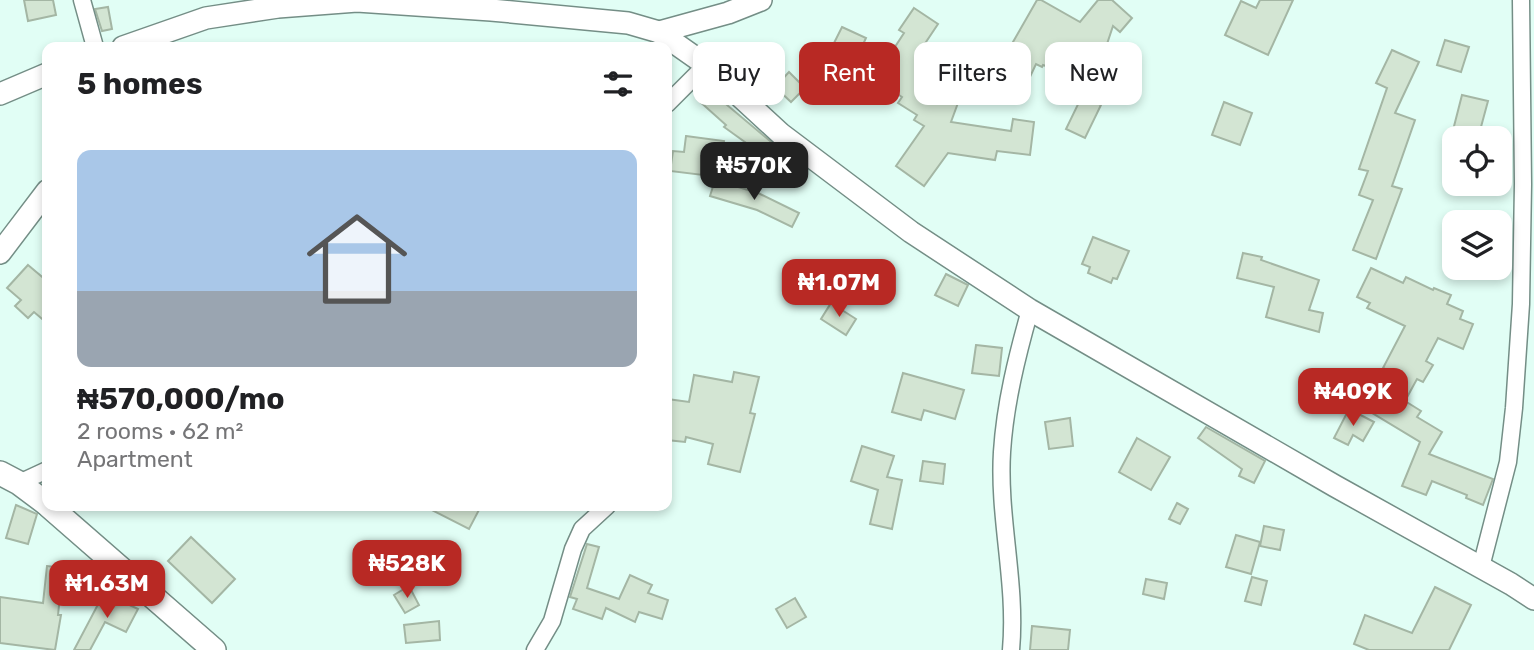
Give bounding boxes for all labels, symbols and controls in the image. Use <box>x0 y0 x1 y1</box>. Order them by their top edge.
chip: Buy <box>693 42 785 105</box>
chip: Rent <box>799 42 900 105</box>
chip: Filters <box>914 42 1031 105</box>
chip: New <box>1045 42 1142 105</box>
icon: filters <box>599 65 637 103</box>
text: 5 homes <box>77 66 203 102</box>
map controls <box>1442 126 1512 280</box>
button: locate <box>1442 126 1512 196</box>
pin: ₦570K <box>705 142 803 202</box>
text: ₦570K <box>716 151 792 179</box>
icon: home <box>294 196 420 322</box>
button: layers <box>1442 210 1512 280</box>
pin: ₦1.07M <box>782 260 896 319</box>
text: ₦1.07M <box>798 268 880 296</box>
pin: ₦409K <box>1304 368 1402 428</box>
text: ₦409K <box>1314 377 1392 405</box>
text: ₦570,000/mo <box>77 381 285 417</box>
text: 2 rooms · 62 m² <box>77 417 243 445</box>
text: Apartment <box>77 445 193 473</box>
pin: ₦528K <box>358 540 456 600</box>
text: ₦528K <box>368 549 446 577</box>
pin: ₦1.63M <box>50 560 164 620</box>
text: ₦1.63M <box>65 569 149 597</box>

